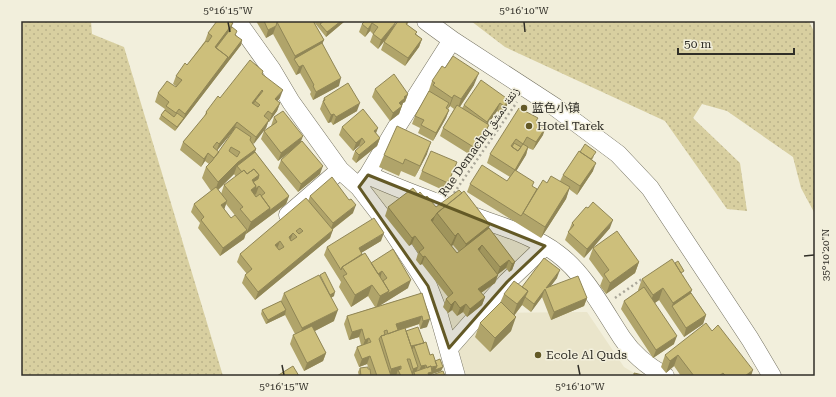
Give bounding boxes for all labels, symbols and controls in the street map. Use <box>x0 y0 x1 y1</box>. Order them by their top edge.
text: 5°16'15"W <box>203 5 254 16</box>
text: 5°16'10"W <box>499 5 550 16</box>
scale bar <box>678 30 794 56</box>
text: 50 m <box>684 37 711 51</box>
street label: Rue Demachq زنقة دمشق <box>436 84 522 200</box>
place label: 蓝色小镇 <box>532 101 580 115</box>
marker: 蓝色小镇 <box>519 103 529 113</box>
place label: Hotel Tarek <box>537 119 605 133</box>
marker: Hotel Tarek <box>524 121 534 131</box>
text: 35°10'20"N <box>820 229 831 281</box>
place label: Ecole Al Quds <box>546 348 627 362</box>
marker: Ecole Al Quds <box>533 350 543 360</box>
text: 5°16'15"W <box>259 381 310 392</box>
text: 5°16'10"W <box>555 381 606 392</box>

